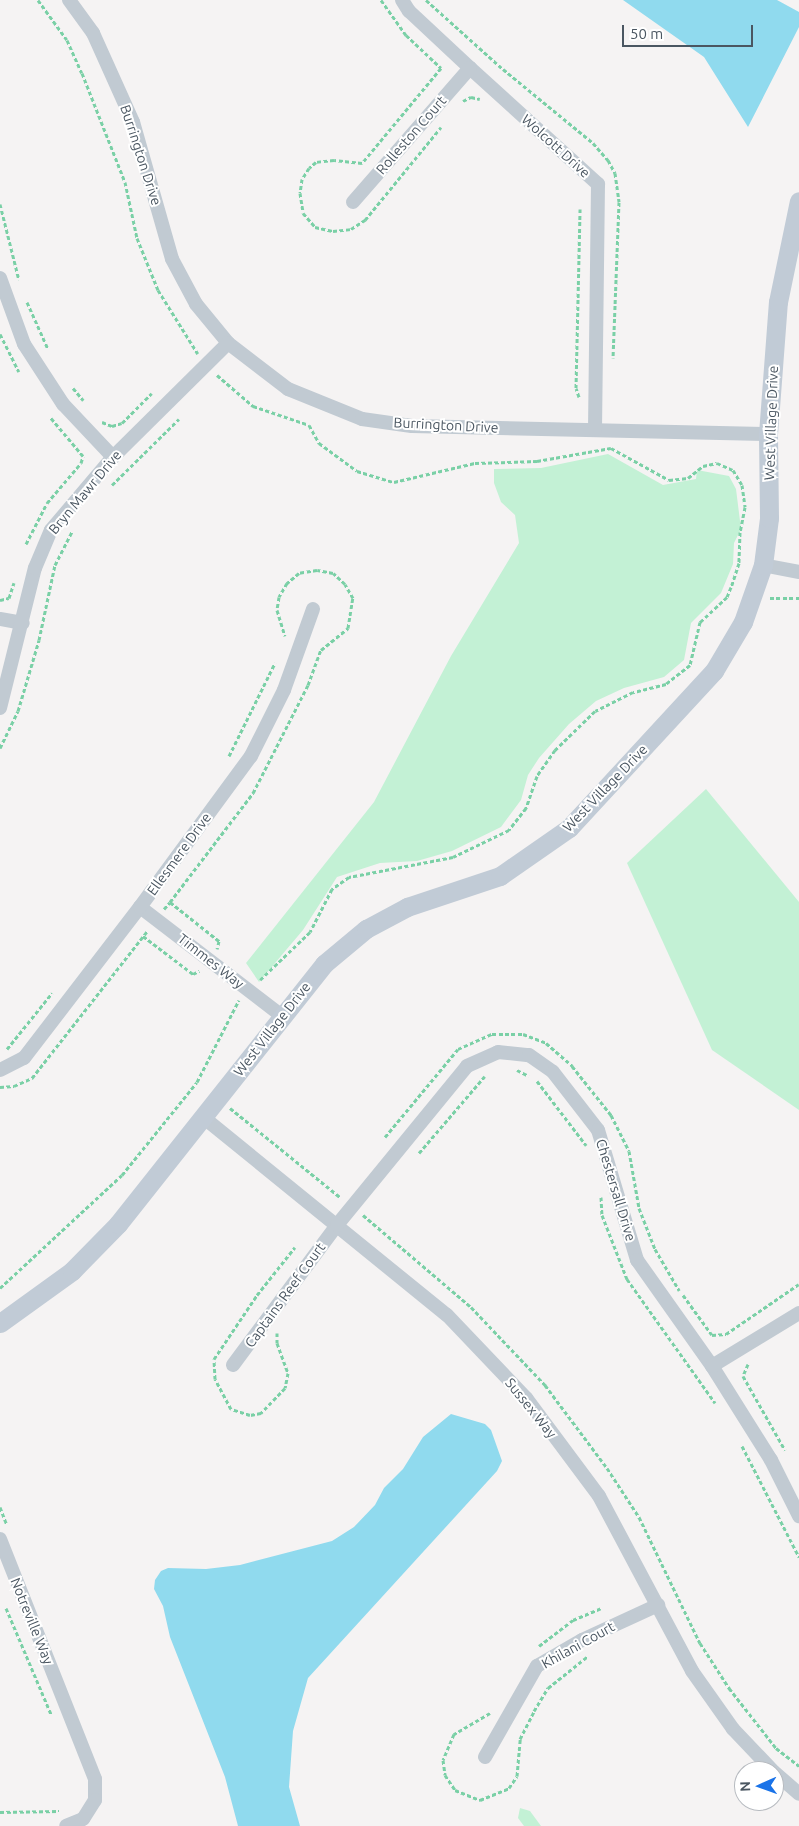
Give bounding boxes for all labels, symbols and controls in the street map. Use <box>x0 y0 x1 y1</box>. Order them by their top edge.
scale bar <box>624 15 755 47</box>
text: 50 m <box>630 25 663 42</box>
street label: Rolleston Court <box>372 92 450 178</box>
street label: Burrington Drive <box>117 103 165 207</box>
street label: Wolcott Drive <box>518 111 594 181</box>
street label: West Village Drive <box>761 365 781 481</box>
street label: Burrington Drive <box>393 414 499 436</box>
street label: Bryn Mawr Drive <box>45 447 125 537</box>
street label: West Village Drive <box>559 741 651 835</box>
street label: Ellesmere Drive <box>143 809 215 899</box>
street label: Timmes Way <box>175 930 247 992</box>
street label: West Village Drive <box>230 979 314 1079</box>
street label: Chestersall Drive <box>593 1137 639 1243</box>
street label: Captains Reef Court <box>241 1239 329 1351</box>
street label: Sussex Way <box>502 1375 560 1441</box>
street label: Notreville Way <box>7 1575 57 1667</box>
street label: Khilani Court <box>539 1618 617 1672</box>
north arrow <box>734 1761 784 1811</box>
text: N <box>737 1781 753 1792</box>

